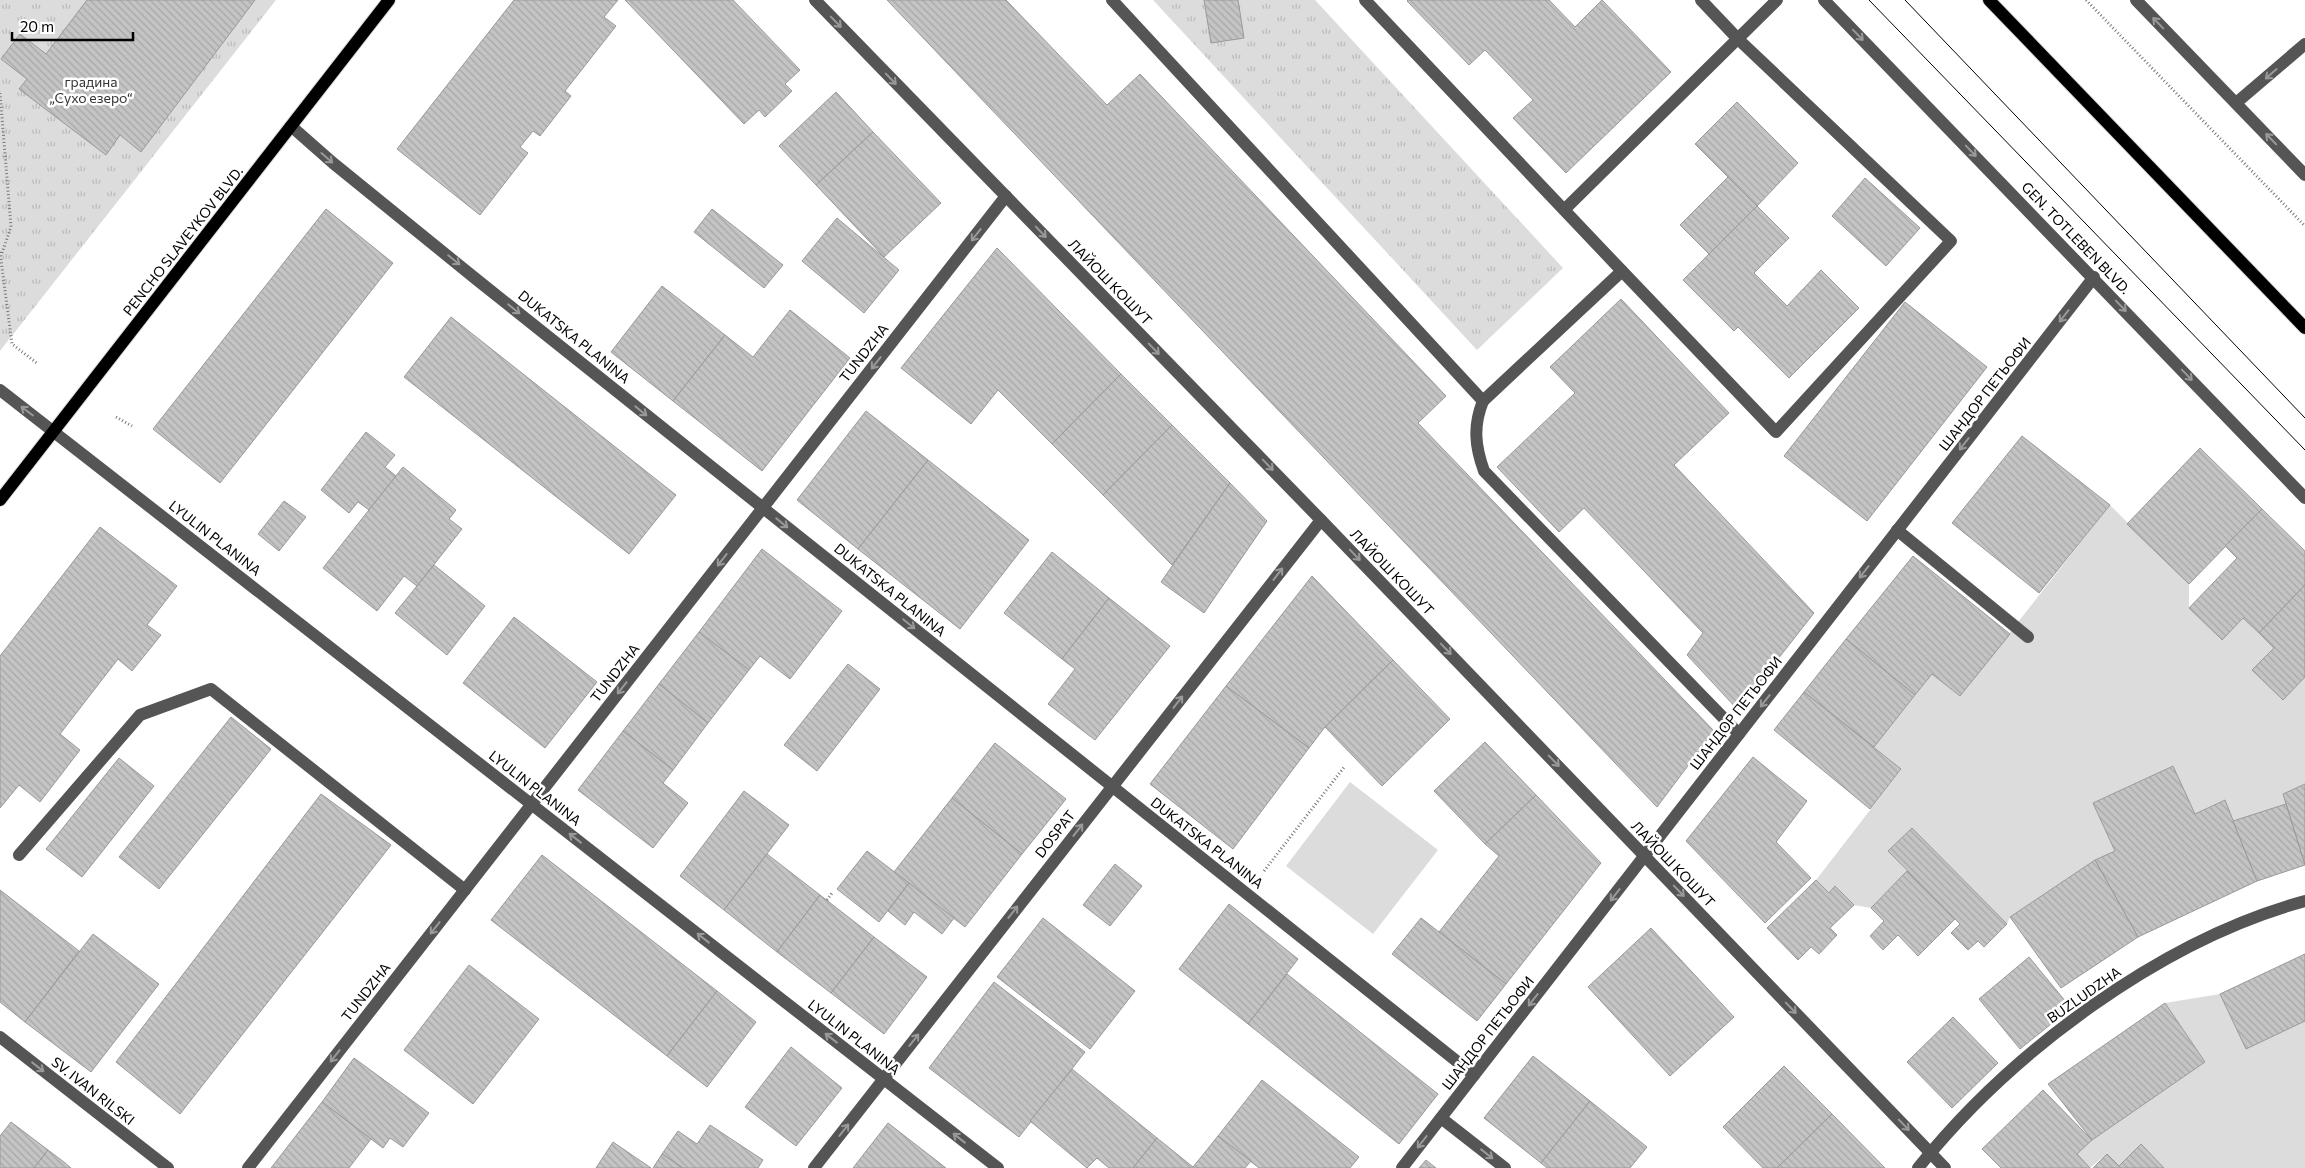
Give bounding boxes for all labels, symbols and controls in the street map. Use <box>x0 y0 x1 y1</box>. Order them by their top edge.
scale bar <box>12 10 134 42</box>
one-way arrow <box>830 16 842 28</box>
text: 20 m <box>20 17 54 35</box>
one-way arrow <box>2152 17 2164 29</box>
one-way arrow <box>1852 29 1864 41</box>
one-way arrow <box>2264 68 2277 79</box>
one-way arrow <box>885 72 897 85</box>
park label: градина „Сухо езеро“ <box>49 73 133 106</box>
one-way arrow <box>2265 133 2277 146</box>
one-way arrow <box>1965 145 1977 158</box>
one-way arrow <box>321 152 334 164</box>
street label: PENCHO SLAVEYKOV BLVD. <box>119 163 246 319</box>
street label: GEN. TOTLEBEN BLVD. <box>2018 178 2134 297</box>
one-way arrow <box>1035 226 1047 239</box>
one-way arrow <box>970 228 981 241</box>
street label: ЛАЙОШ КОШУТ <box>1065 235 1156 328</box>
one-way arrow <box>447 255 460 266</box>
street label: DUKATSKA PLANINA <box>515 286 634 387</box>
one-way arrow <box>2115 299 2127 312</box>
one-way arrow <box>508 303 521 314</box>
one-way arrow <box>2059 309 2069 323</box>
street label: TUNDZHA <box>836 320 892 385</box>
street label: ШАНДОР ПЕТЬОФИ <box>1935 334 2034 454</box>
one-way arrow <box>1148 343 1160 355</box>
one-way arrow <box>870 356 881 369</box>
one-way arrow <box>2181 368 2193 381</box>
one-way arrow <box>635 405 648 416</box>
one-way arrow <box>20 406 33 417</box>
one-way arrow <box>1959 437 1970 450</box>
one-way arrow <box>1262 459 1274 471</box>
street label: LYULIN PLANINA <box>166 496 265 579</box>
one-way arrow <box>775 518 788 529</box>
street label: ЛАЙОШ КОШУТ <box>1347 525 1438 618</box>
street label: DUKATSKA PLANINA <box>831 539 950 640</box>
one-way arrow <box>1349 548 1361 561</box>
one-way arrow <box>716 553 727 566</box>
one-way arrow <box>1859 565 1870 578</box>
one-way arrow <box>1273 568 1284 581</box>
one-way arrow <box>902 619 915 630</box>
street label: TUNDZHA <box>587 640 643 705</box>
one-way arrow <box>1440 643 1452 656</box>
street label: ШАНДОР ПЕТЬОФИ <box>1686 653 1785 773</box>
one-way arrow <box>616 681 627 694</box>
one-way arrow <box>1759 694 1770 707</box>
one-way arrow <box>1173 696 1184 709</box>
street label: LYULIN PLANINA <box>486 746 585 829</box>
one-way arrow <box>1548 755 1560 768</box>
street label: DUKATSKA PLANINA <box>1148 793 1267 892</box>
street label: DOSPAT <box>1031 807 1078 861</box>
street label: ЛАЙОШ КОШУТ <box>1628 817 1719 910</box>
one-way arrow <box>1073 823 1083 837</box>
one-way arrow <box>569 833 582 844</box>
one-way arrow <box>1673 885 1685 898</box>
one-way arrow <box>1610 888 1620 902</box>
one-way arrow <box>1008 906 1019 919</box>
one-way arrow <box>429 921 440 934</box>
one-way arrow <box>696 933 710 943</box>
street label: TUNDZHA <box>338 959 394 1024</box>
street label: BUZLUDZHA <box>2043 963 2124 1026</box>
street label: ШАНДОР ПЕТЬОФИ <box>1438 973 1537 1093</box>
one-way arrow <box>1527 993 1538 1006</box>
street label: LYULIN PLANINA <box>805 995 904 1078</box>
one-way arrow <box>1785 1002 1797 1014</box>
one-way arrow <box>824 1033 838 1043</box>
one-way arrow <box>908 1034 919 1047</box>
one-way arrow <box>329 1049 340 1062</box>
street label: SV. IVAN RILSKI <box>48 1053 138 1128</box>
one-way arrow <box>32 1061 45 1072</box>
one-way arrow <box>1898 1119 1910 1132</box>
one-way arrow <box>838 1123 849 1136</box>
one-way arrow <box>952 1133 966 1143</box>
one-way arrow <box>1417 1136 1428 1149</box>
one-way arrow <box>1480 1148 1493 1159</box>

